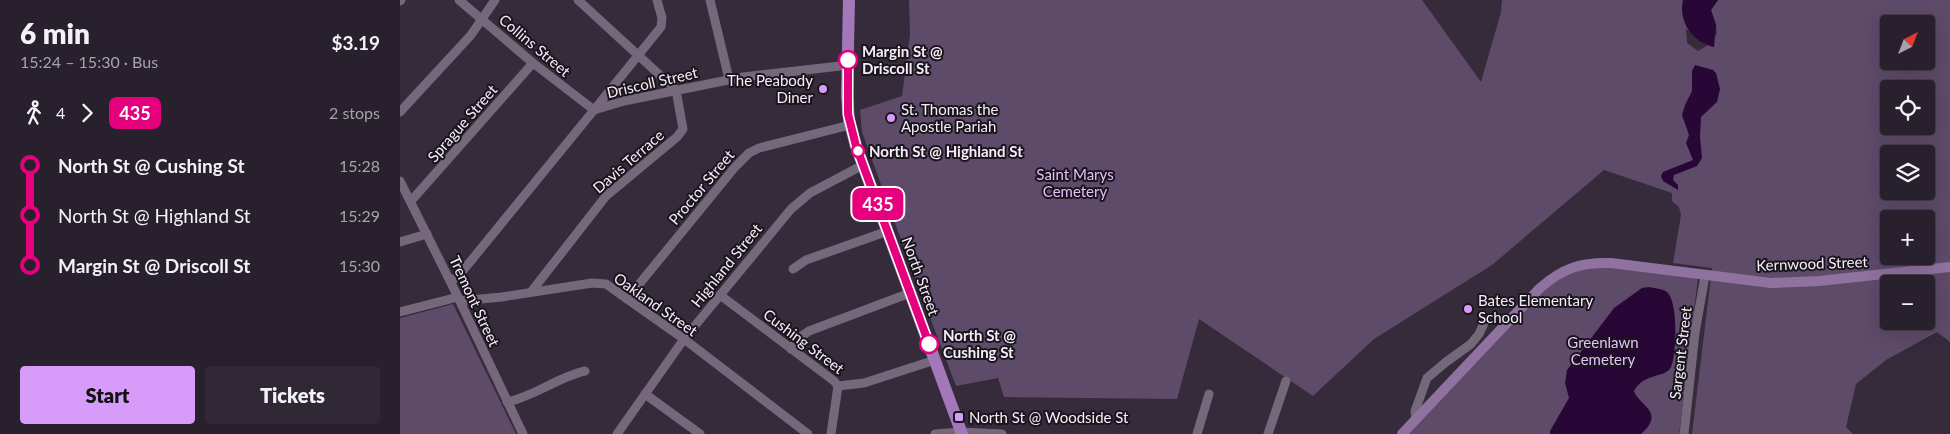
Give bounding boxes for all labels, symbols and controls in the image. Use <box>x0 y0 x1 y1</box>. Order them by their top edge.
street label: Collins Street <box>496 10 575 80</box>
north arrow <box>1880 15 1935 70</box>
map controls <box>1880 15 1935 330</box>
text: 6 min <box>20 16 90 50</box>
text: $3.19 <box>331 31 380 54</box>
place label: Margin St @ Driscoll St <box>862 42 943 77</box>
marker: Margin St @ Driscoll St <box>838 50 858 70</box>
text: 15:24 – 15:30 · Bus <box>20 52 158 71</box>
street label: Driscoll Street <box>605 63 700 101</box>
place label: The Peabody Diner <box>727 71 814 106</box>
street label: Sprague Street <box>424 80 501 165</box>
button: locate <box>1880 80 1935 135</box>
marker: The Peabody Diner <box>817 83 829 95</box>
icon: walk <box>20 99 48 127</box>
icon: forward <box>73 99 101 127</box>
place label: St. Thomas the Apostle Pariah <box>901 100 999 135</box>
text: 435 <box>119 102 151 124</box>
text: 4 <box>56 103 65 122</box>
text: 2 stops <box>329 103 380 122</box>
marker: St. Thomas the Apostle Pariah <box>885 112 897 124</box>
street label: Davis Terrace <box>589 125 667 197</box>
place label: North St @ Highland St <box>869 142 1023 160</box>
marker: North St @ Highland St <box>851 144 865 158</box>
street label: Proctor Street <box>665 145 738 228</box>
button: layers <box>1880 145 1935 200</box>
text: North St @ Cushing St <box>58 154 245 177</box>
text: 15:28 <box>339 156 380 175</box>
park label: Saint Marys Cemetery <box>1036 165 1114 200</box>
line badge: 435 <box>849 188 907 220</box>
text: 435 <box>862 193 894 215</box>
text: North St @ Highland St <box>58 204 251 227</box>
text: 15:29 <box>339 206 380 225</box>
button: + <box>1880 210 1935 265</box>
street label: Highland Street <box>687 219 766 310</box>
street label: North Street <box>898 234 944 318</box>
street label: Kernwood Street <box>1756 252 1869 274</box>
street label: Tremont Street <box>446 253 504 350</box>
text: Margin St @ Driscoll St <box>58 254 250 277</box>
text: 15:30 <box>339 256 380 275</box>
street label: Oakland Street <box>611 269 702 340</box>
button: − <box>1880 275 1935 330</box>
place label: Bates Elementary School <box>1478 291 1593 326</box>
marker: Bates Elementary School <box>1462 303 1474 315</box>
street label: Cushing Street <box>760 305 848 378</box>
street label: Sargent Street <box>1665 305 1695 400</box>
place label: North St @ Cushing St <box>943 326 1016 361</box>
park label: Greenlawn Cemetery <box>1567 333 1639 368</box>
marker: North St @ Cushing St <box>919 334 939 354</box>
button: Start <box>20 366 195 424</box>
button: Tickets <box>205 366 380 424</box>
place label: North St @ Woodside St <box>969 408 1129 426</box>
marker: North St @ Woodside St <box>953 411 965 423</box>

